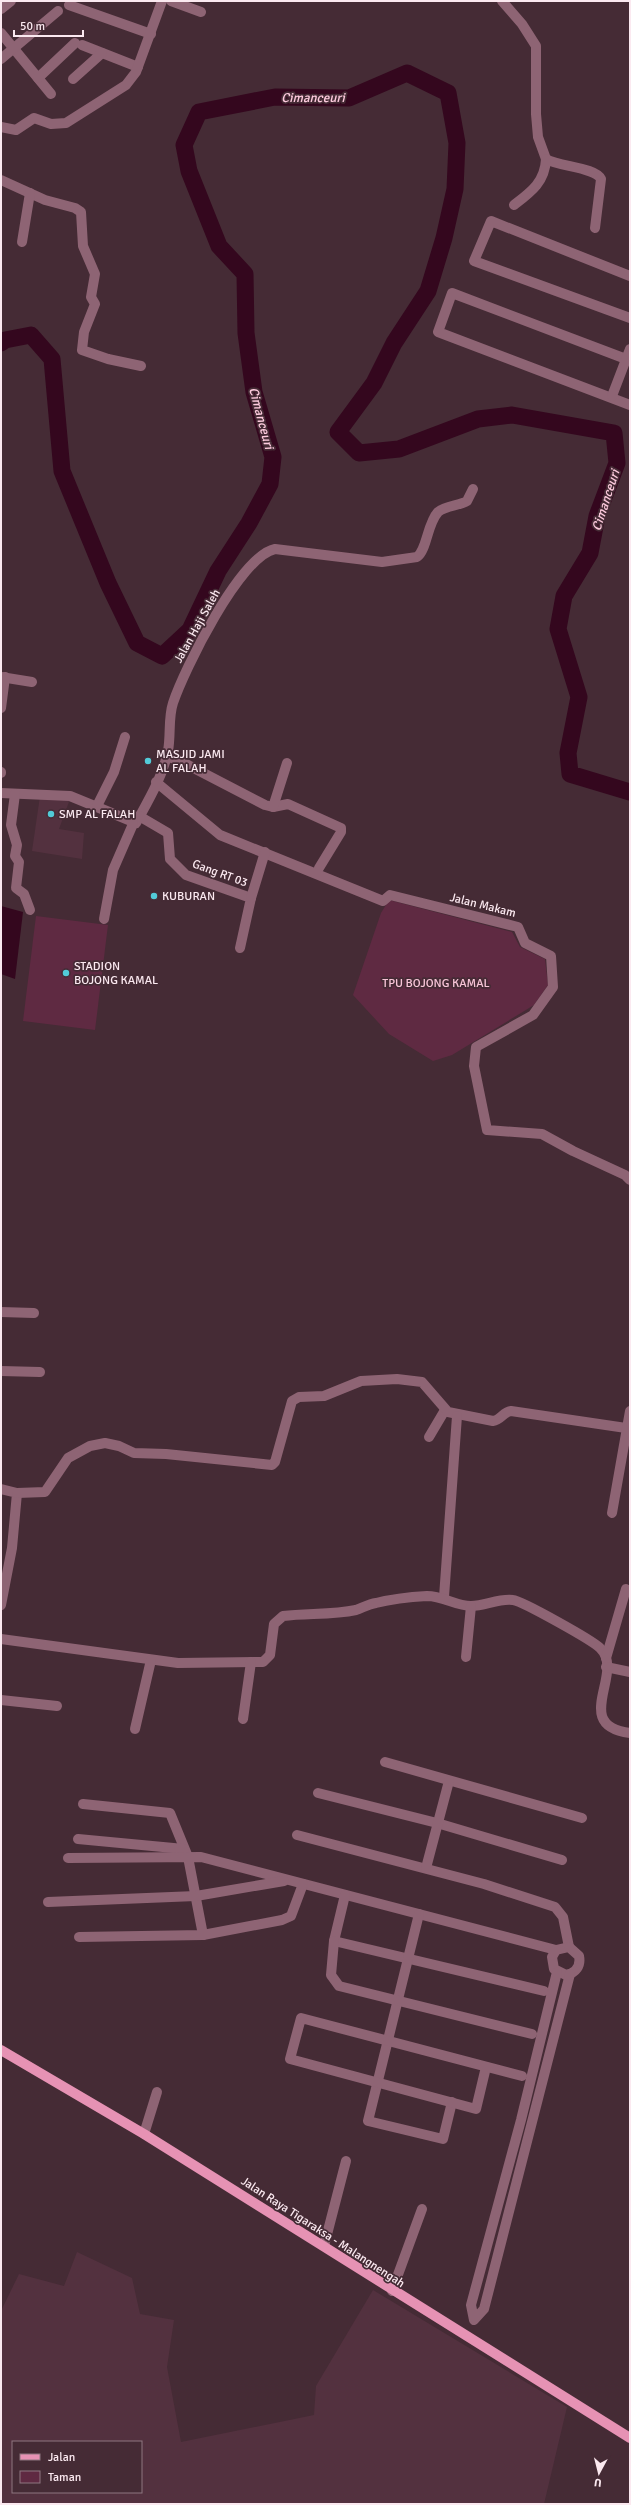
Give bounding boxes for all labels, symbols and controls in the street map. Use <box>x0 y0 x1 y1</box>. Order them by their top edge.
scale bar <box>14 12 83 38</box>
text: 50 m <box>20 19 45 34</box>
water label: Cimanceuri <box>281 90 346 106</box>
water label: Cimanceuri <box>245 385 277 452</box>
water label: Cimanceuri <box>589 466 624 533</box>
street label: Jalan Haji Saleh <box>171 587 224 666</box>
place label: MASJID JAMI AL FALAH <box>156 747 225 776</box>
marker: MASJID JAMI AL FALAH <box>143 756 153 766</box>
place label: SMP AL FALAH <box>59 807 135 822</box>
marker: SMP AL FALAH <box>46 809 56 819</box>
street label: Gang RT 03 <box>190 857 250 890</box>
place label: KUBURAN <box>162 889 215 904</box>
street label: Jalan Makam <box>448 890 517 921</box>
marker: KUBURAN <box>149 891 159 901</box>
place label: STADION BOJONG KAMAL <box>74 959 158 988</box>
marker: STADION BOJONG KAMAL <box>61 968 71 978</box>
park label: TPU BOJONG KAMAL <box>382 976 490 991</box>
street label: Jalan Raya Tigaraksa - Malangnengah <box>238 2174 407 2291</box>
legend <box>12 2441 142 2493</box>
text: Jalan <box>48 2450 75 2465</box>
north arrow <box>579 2453 619 2493</box>
text: Taman <box>48 2470 81 2485</box>
text: U <box>593 2476 602 2489</box>

